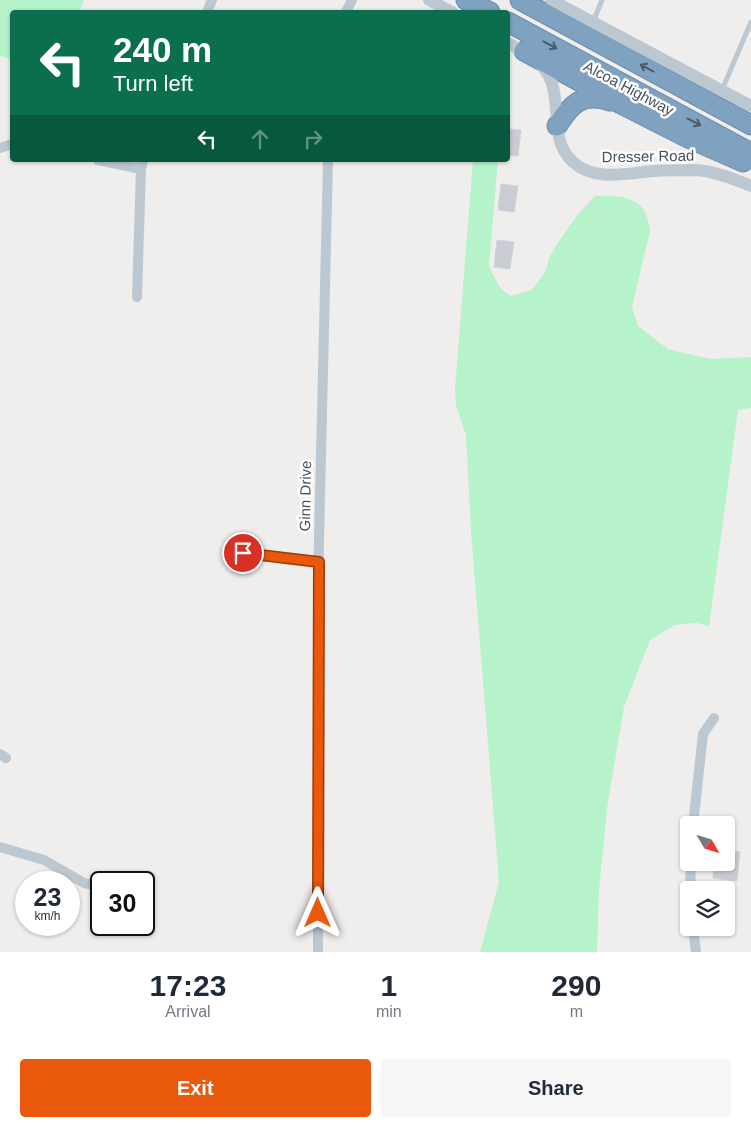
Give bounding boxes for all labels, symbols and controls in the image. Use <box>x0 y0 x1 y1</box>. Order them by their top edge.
icon: left <box>30 30 95 95</box>
text: 240 m <box>113 30 212 69</box>
one-way arrow <box>543 40 558 50</box>
street label: Alcoa Highway <box>581 57 677 119</box>
one-way arrow <box>639 63 654 73</box>
text: Turn left <box>113 71 193 96</box>
one-way arrow <box>686 117 701 127</box>
icon: left <box>193 125 221 153</box>
icon: ahead <box>246 125 274 153</box>
icon: right <box>299 125 327 153</box>
street label: Dresser Road <box>602 147 694 165</box>
street label: Ginn Drive <box>296 460 314 532</box>
pin <box>222 532 264 574</box>
icon: arrive <box>229 539 257 567</box>
north arrow <box>680 816 735 871</box>
map controls <box>680 816 735 936</box>
speed limit sign: 30 <box>90 871 155 936</box>
button: layers <box>680 881 735 936</box>
text: 23 <box>34 883 61 911</box>
position arrow <box>291 886 343 938</box>
text: km/h <box>34 909 61 923</box>
text: 17:23 <box>150 969 226 1002</box>
text: 1 <box>380 969 397 1002</box>
text: 290 <box>551 969 601 1002</box>
text: Arrival <box>165 1003 211 1020</box>
text: min <box>376 1003 402 1020</box>
text: m <box>570 1003 583 1020</box>
button: Exit <box>20 1059 371 1117</box>
button: Share <box>381 1059 731 1117</box>

